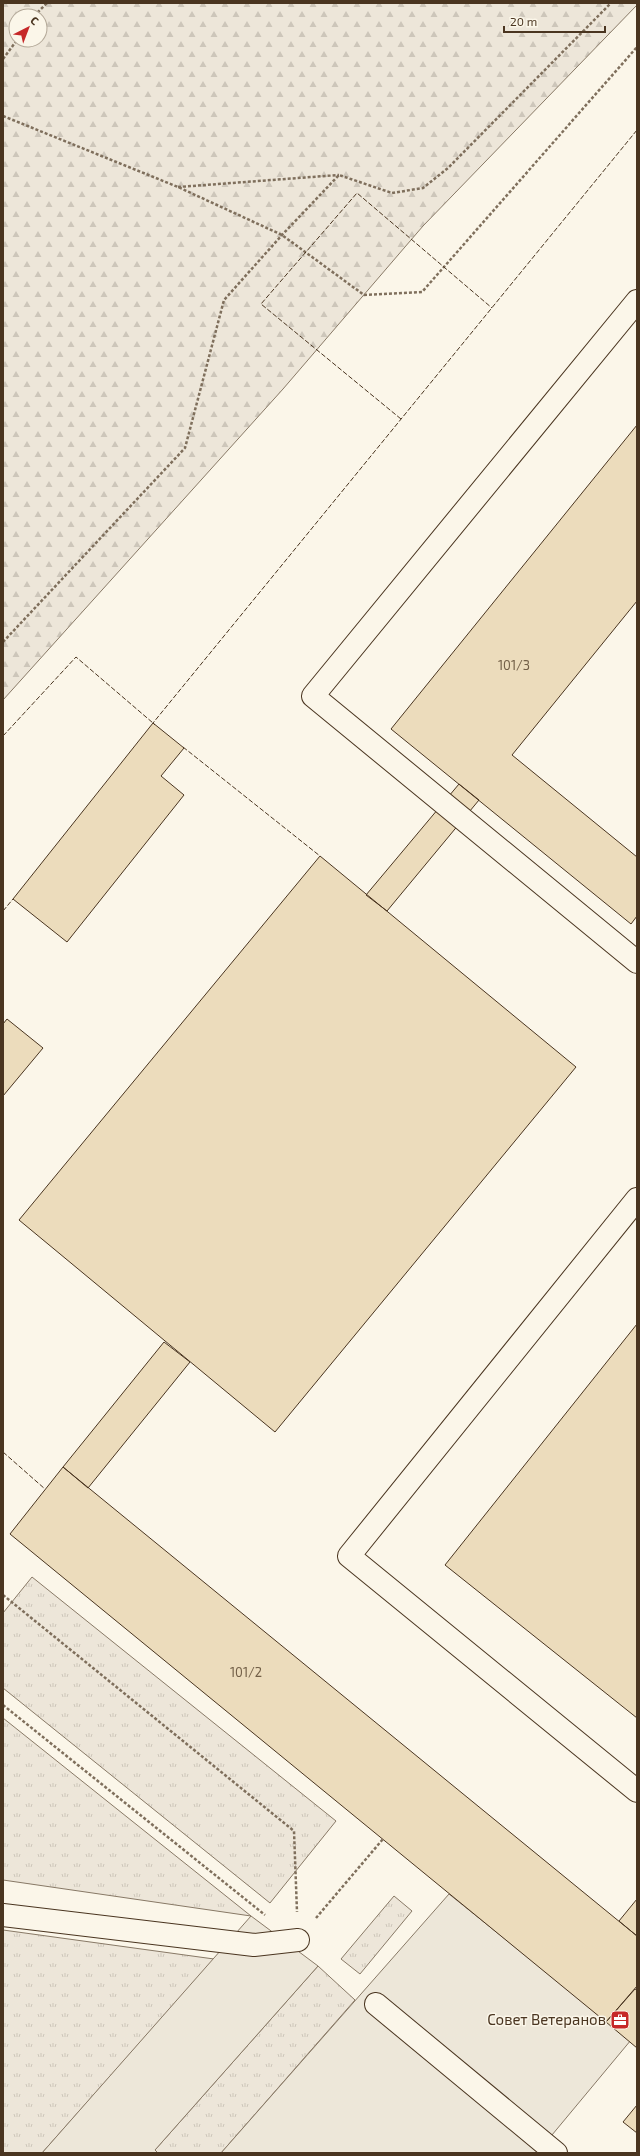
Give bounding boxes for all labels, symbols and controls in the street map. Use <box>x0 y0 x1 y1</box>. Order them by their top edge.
north arrow <box>8 8 48 48</box>
scale bar <box>504 8 605 34</box>
text: С <box>28 13 42 28</box>
text: 20 m <box>510 14 537 28</box>
house number: 101/3 <box>498 657 530 673</box>
house number: 101/2 <box>230 1664 262 1680</box>
office icon: Совет Ветеранов <box>609 2009 631 2031</box>
place label: Совет Ветеранов <box>487 2010 606 2028</box>

